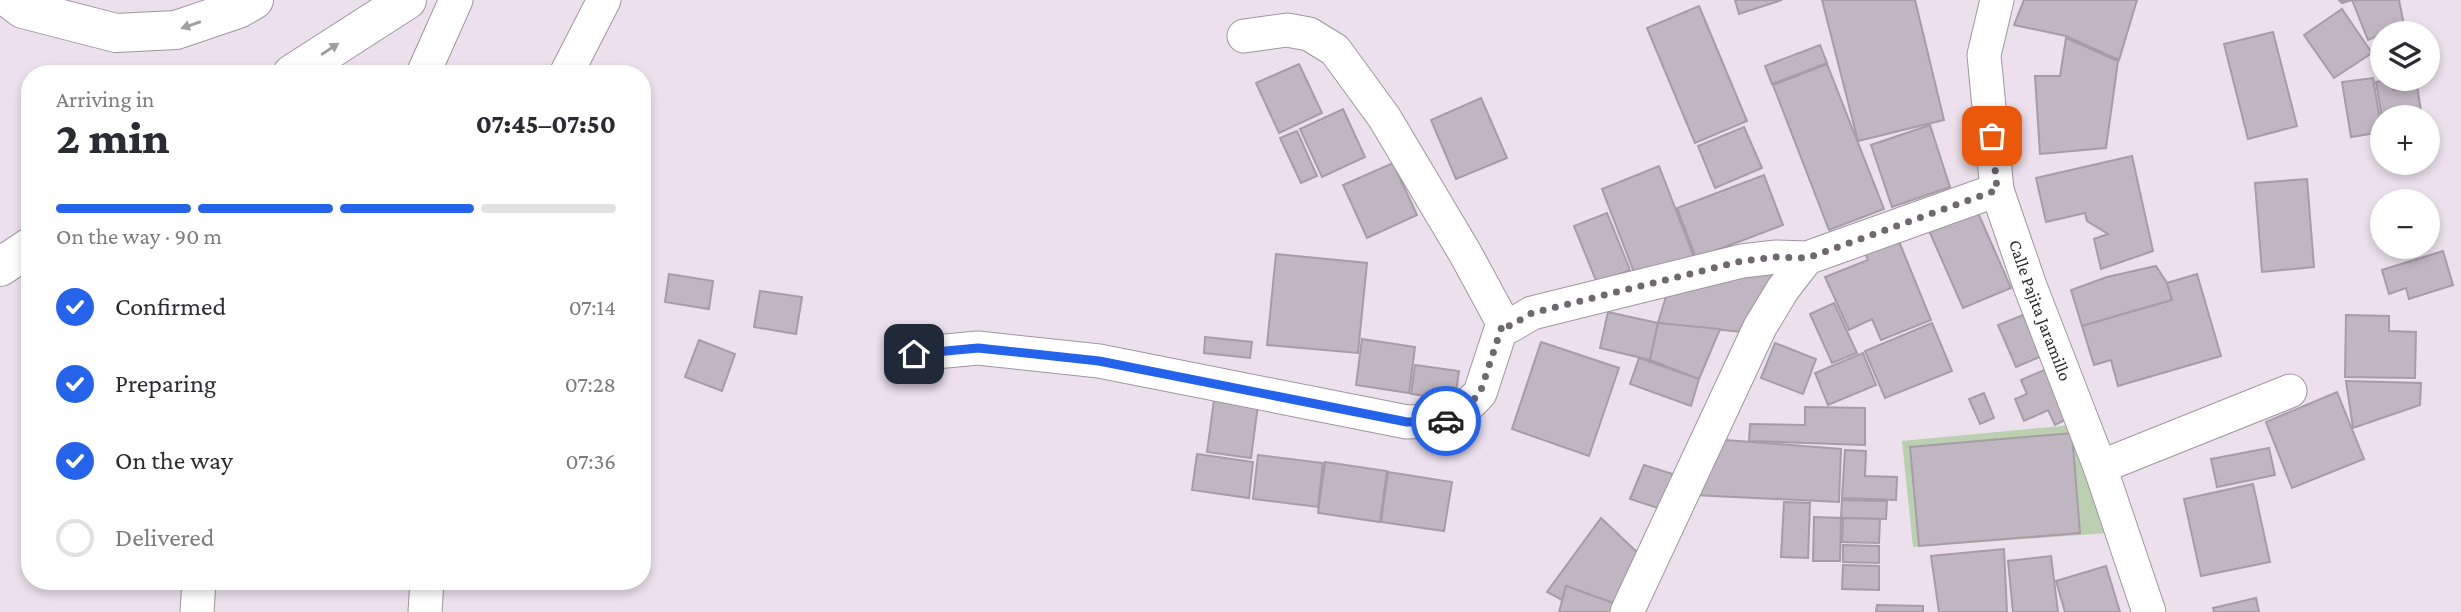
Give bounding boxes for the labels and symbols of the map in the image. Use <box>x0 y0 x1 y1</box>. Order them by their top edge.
one-way arrow <box>181 20 202 31</box>
one-way arrow <box>320 42 340 55</box>
pin <box>1962 106 2022 166</box>
street label: Calle Pajita Jaramillo <box>2005 237 2076 384</box>
pin <box>884 324 944 384</box>
courier <box>1411 386 1481 456</box>

